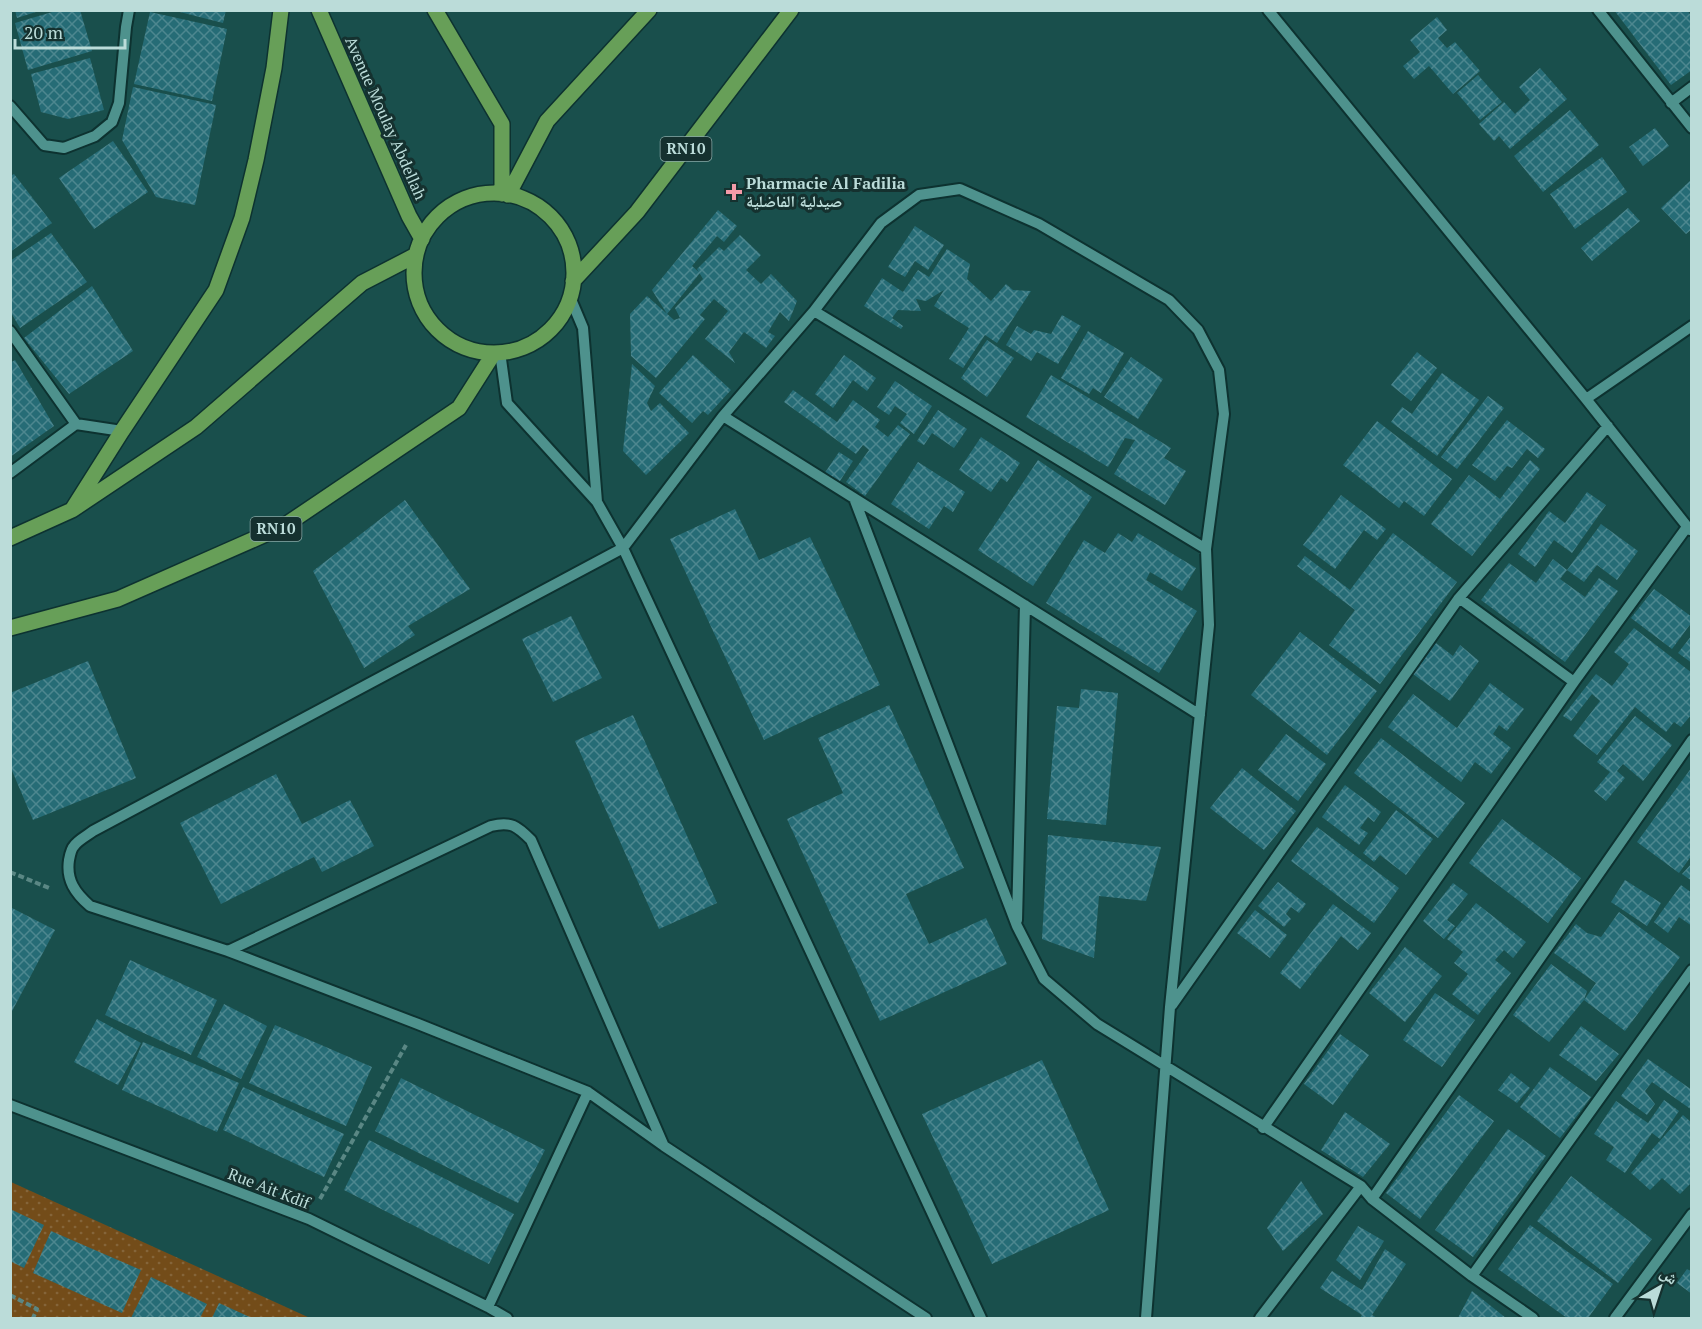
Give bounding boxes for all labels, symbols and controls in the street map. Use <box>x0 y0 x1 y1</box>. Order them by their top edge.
scale bar <box>15 12 124 50</box>
text: 20 m <box>24 20 64 44</box>
street label: Avenue Moulay Abdellah <box>340 33 432 204</box>
road number: RN10 <box>660 137 712 161</box>
place label: Pharmacie Al Fadilia صيدلية الفاضلية <box>746 172 906 212</box>
marker: Pharmacie Al Fadilia صيدلية الفاضلية <box>727 185 741 199</box>
road number: RN10 <box>250 517 302 541</box>
street label: Rue Ait Kdif <box>225 1162 315 1214</box>
north arrow <box>1630 1257 1690 1317</box>
text: ش <box>1656 1261 1683 1289</box>

